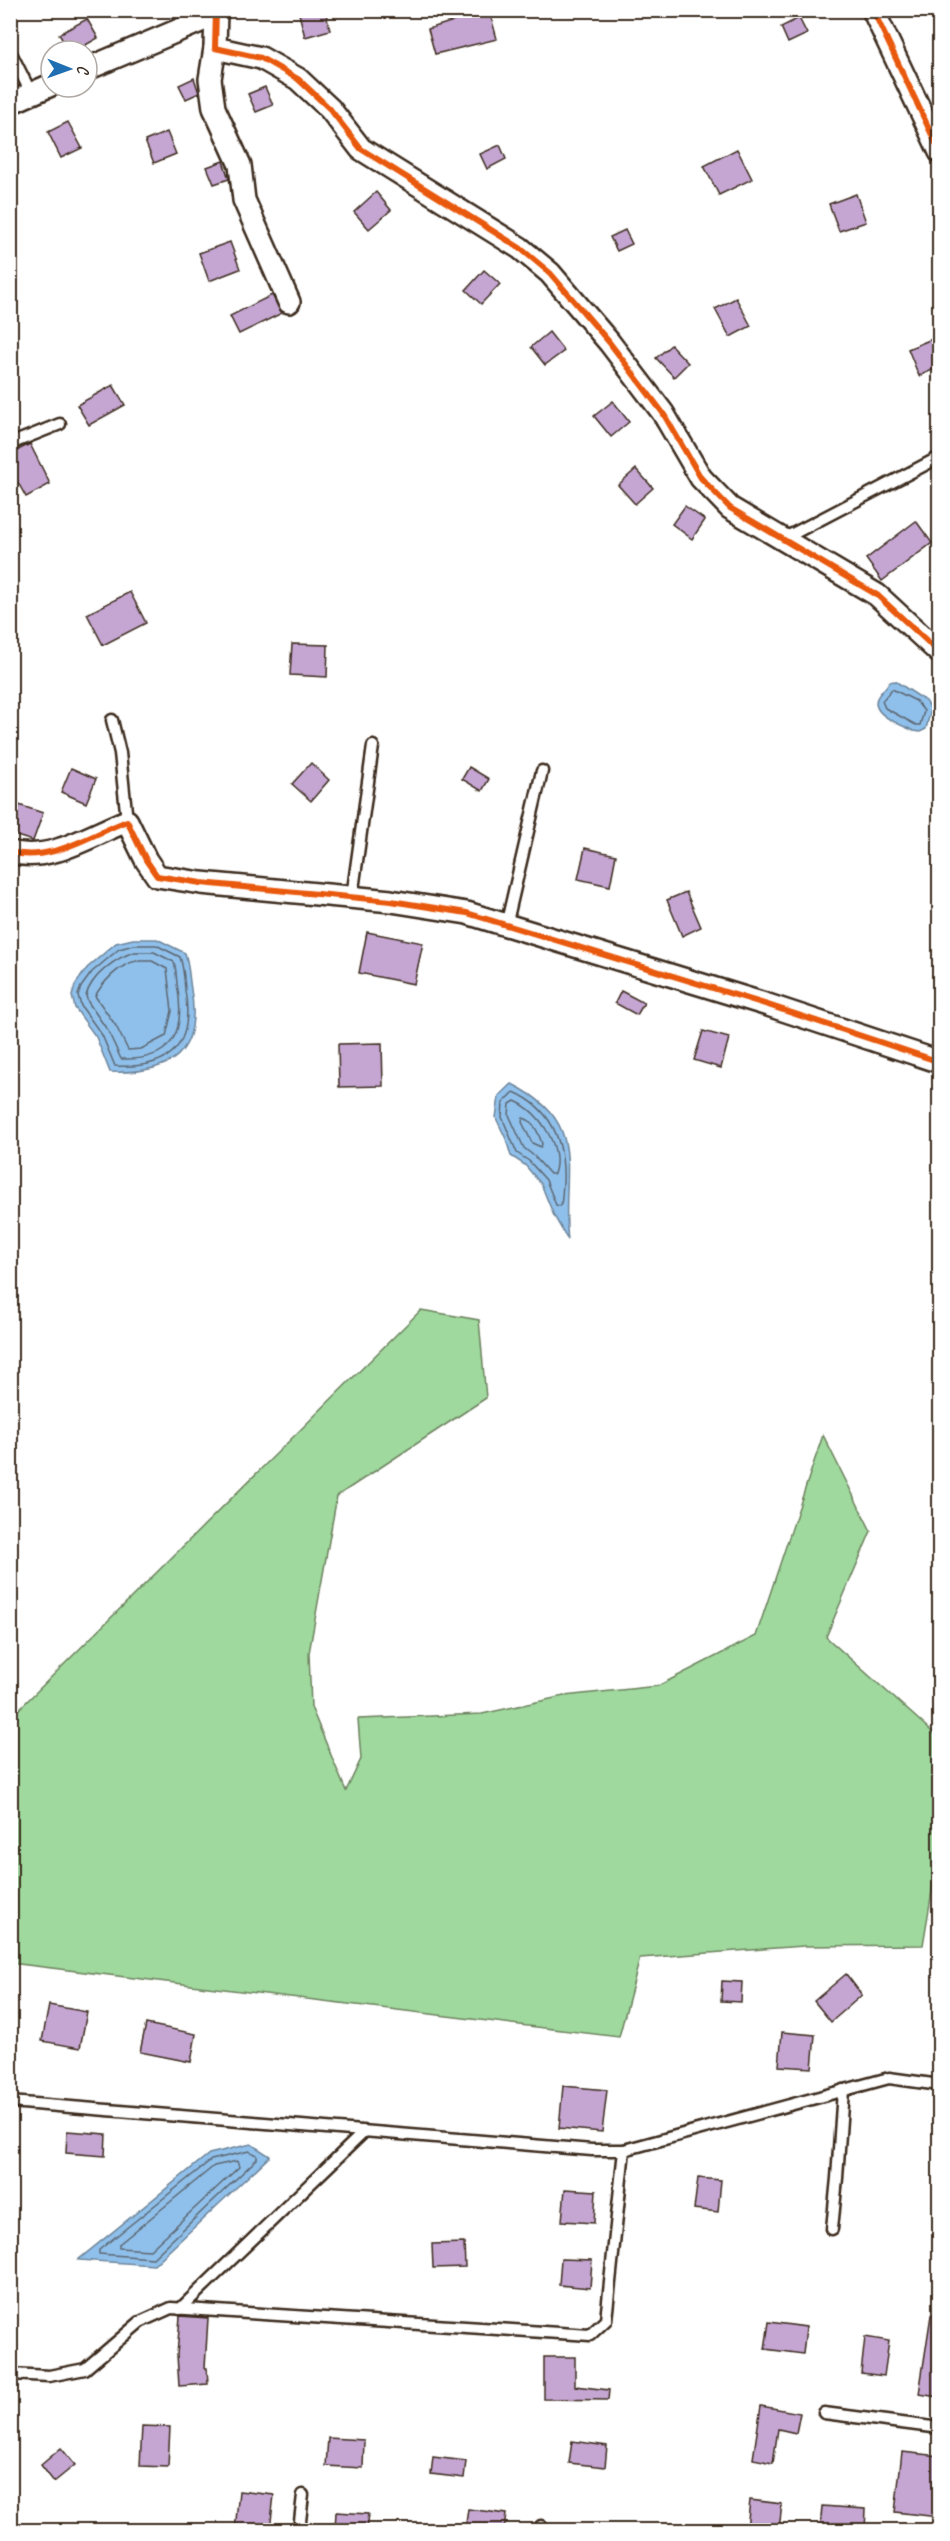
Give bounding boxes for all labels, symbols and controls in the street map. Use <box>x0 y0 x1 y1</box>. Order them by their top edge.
north arrow <box>39 39 99 99</box>
text: С <box>73 65 93 75</box>

